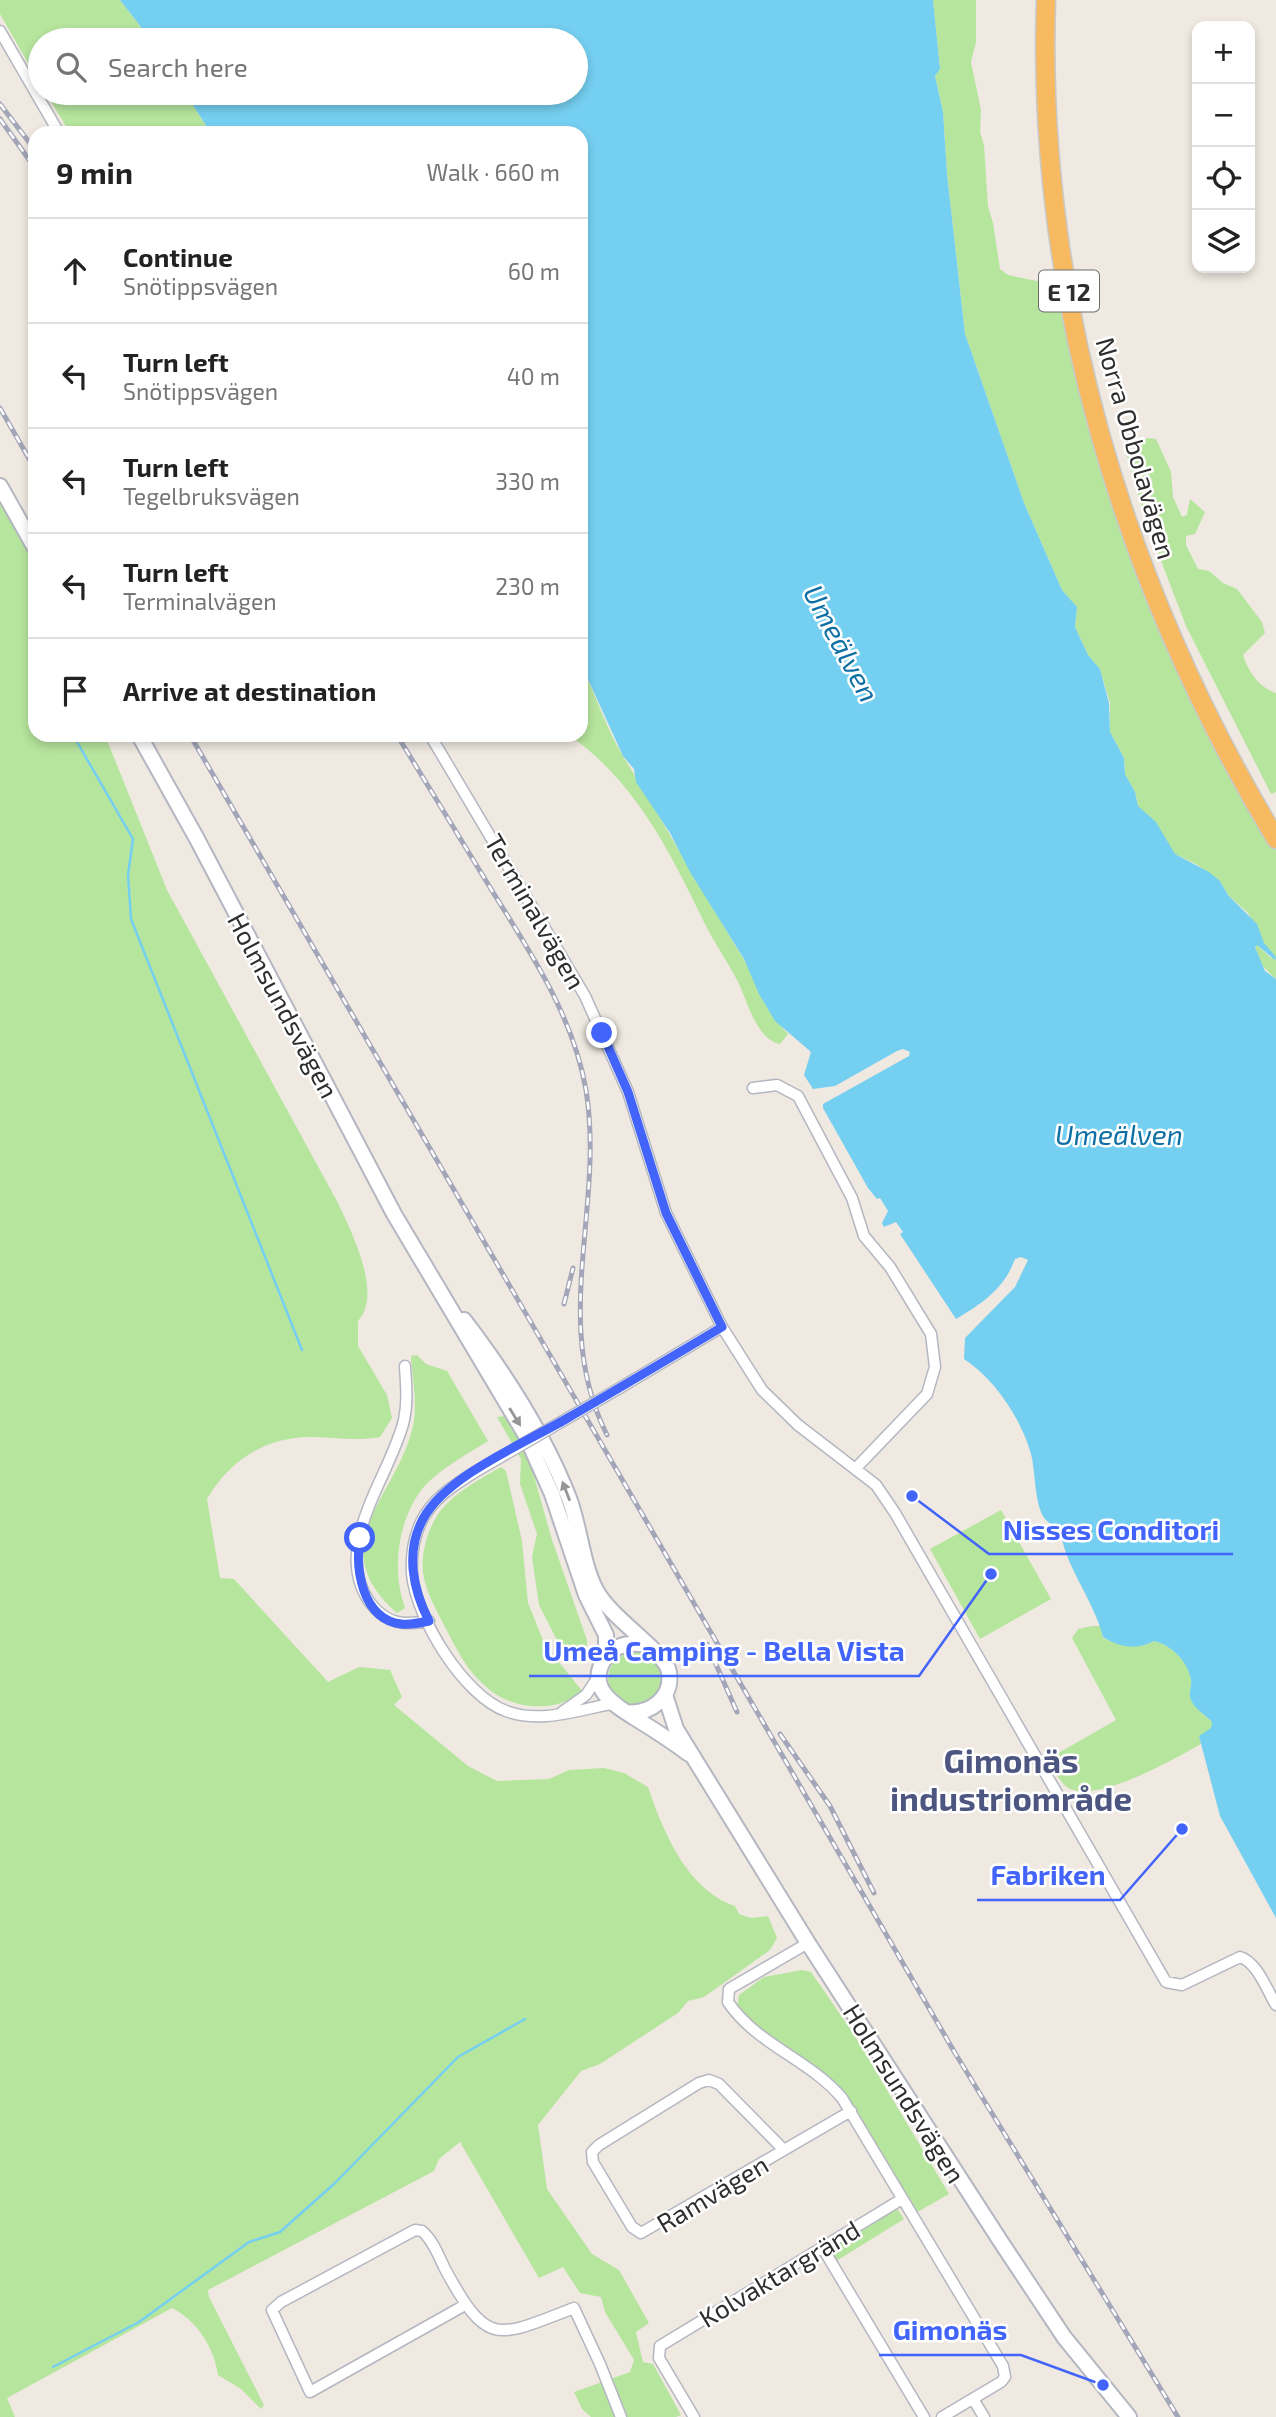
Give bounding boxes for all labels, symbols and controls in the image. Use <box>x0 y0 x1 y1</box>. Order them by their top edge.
map controls <box>1192 21 1255 273</box>
button: + <box>1192 21 1255 84</box>
search box <box>28 28 588 105</box>
icon: search <box>52 48 90 86</box>
text: Search here <box>108 51 248 82</box>
button: − <box>1192 84 1255 147</box>
button: locate <box>1192 147 1255 210</box>
text: 9 min <box>56 154 133 190</box>
text: Walk · 660 m <box>426 158 560 186</box>
button: layers <box>1192 210 1255 273</box>
text: Continue <box>123 241 233 272</box>
icon: ahead <box>56 252 94 290</box>
text: 60 m <box>508 257 560 285</box>
road number: E 12 <box>1039 270 1099 312</box>
text: Snötippsvägen <box>123 272 278 300</box>
street label: Norra Obbolavägen <box>1091 334 1183 562</box>
text: Turn left <box>123 346 229 377</box>
icon: left <box>56 357 94 395</box>
text: 40 m <box>507 362 560 390</box>
text: Snötippsvägen <box>123 377 278 405</box>
text: Turn left <box>123 451 229 482</box>
icon: left <box>56 462 94 500</box>
text: 330 m <box>495 467 560 495</box>
text: Tegelbruksvägen <box>123 482 300 510</box>
text: Turn left <box>123 556 229 587</box>
icon: left <box>56 567 94 605</box>
text: 230 m <box>495 572 560 600</box>
water label: Umeälven <box>797 579 887 707</box>
text: Terminalvägen <box>123 587 277 615</box>
icon: arrive <box>56 672 94 710</box>
text: Arrive at destination <box>123 675 376 706</box>
street label: Terminalvägen <box>479 828 593 994</box>
street label: Holmsundsvägen <box>222 907 346 1103</box>
route end <box>586 1017 617 1048</box>
water label: Umeälven <box>1055 1117 1183 1151</box>
one-way arrow <box>508 1407 521 1427</box>
one-way arrow <box>561 1481 572 1502</box>
callout: Nisses Conditori <box>989 1505 1233 1554</box>
text: Nisses Conditori <box>1003 1512 1219 1546</box>
route start <box>344 1522 375 1553</box>
callout: Umeå Camping - Bella Vista <box>529 1627 919 1676</box>
text: Umeå Camping - Bella Vista <box>543 1633 905 1667</box>
district label: Gimonäs industriområde <box>890 1740 1132 1818</box>
callout: Fabriken <box>977 1851 1120 1900</box>
text: Fabriken <box>990 1857 1106 1891</box>
street label: Holmsundsvägen <box>837 1998 973 2188</box>
street label: Ramvägen <box>651 2148 773 2238</box>
street label: Kolvaktargränd <box>693 2213 865 2333</box>
callout: Gimonäs <box>879 2306 1021 2355</box>
text: Gimonäs <box>893 2312 1007 2346</box>

